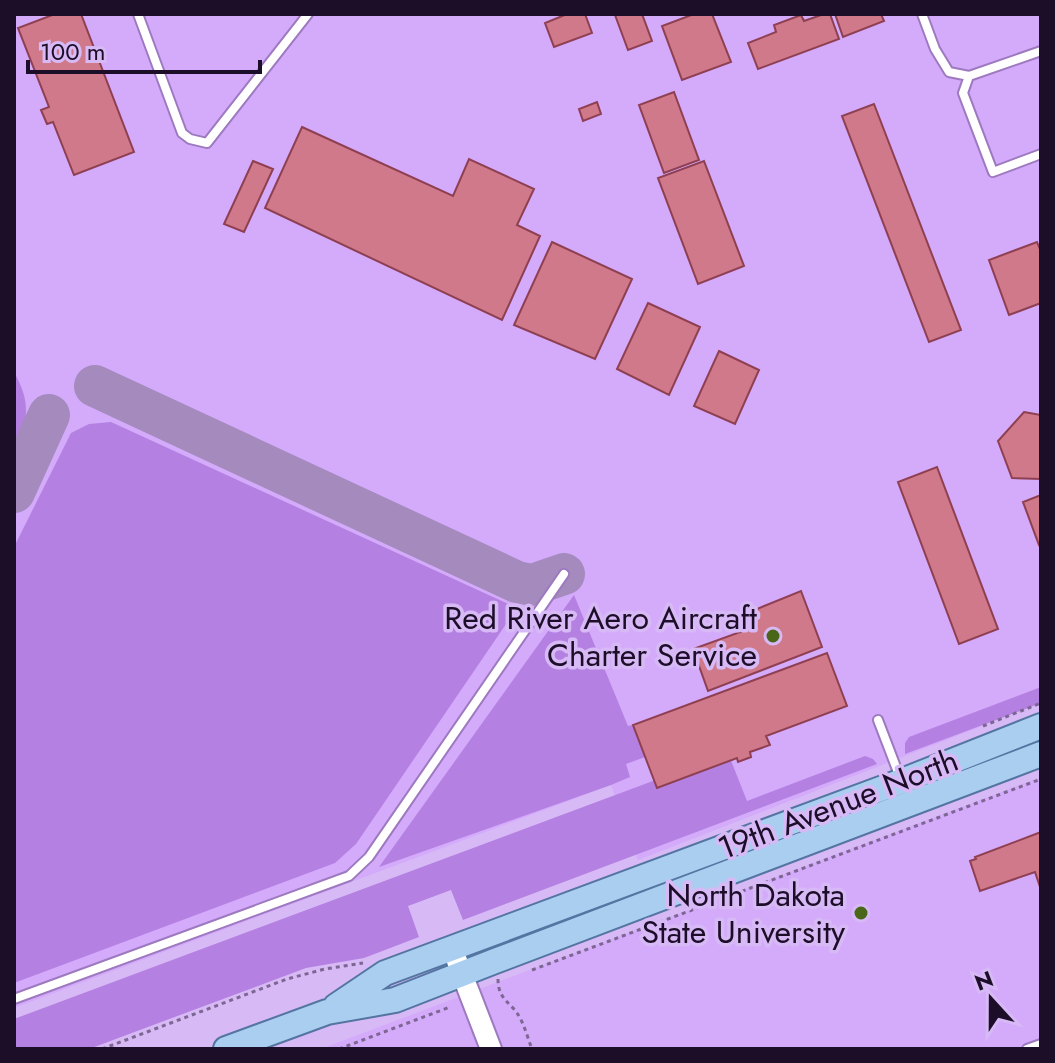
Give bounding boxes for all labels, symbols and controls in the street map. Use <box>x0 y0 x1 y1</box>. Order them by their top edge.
scale bar <box>28 24 260 74</box>
text: 100 m <box>40 34 106 69</box>
place label: Red River Aero Aircraft Charter Service <box>444 595 757 678</box>
marker: Red River Aero Aircraft Charter Service <box>764 627 782 645</box>
street label: 19th Avenue North <box>711 737 965 871</box>
place label: North Dakota State University <box>641 872 846 955</box>
marker: North Dakota State University <box>852 904 870 922</box>
north arrow <box>951 959 1031 1039</box>
text: N <box>970 962 998 998</box>

